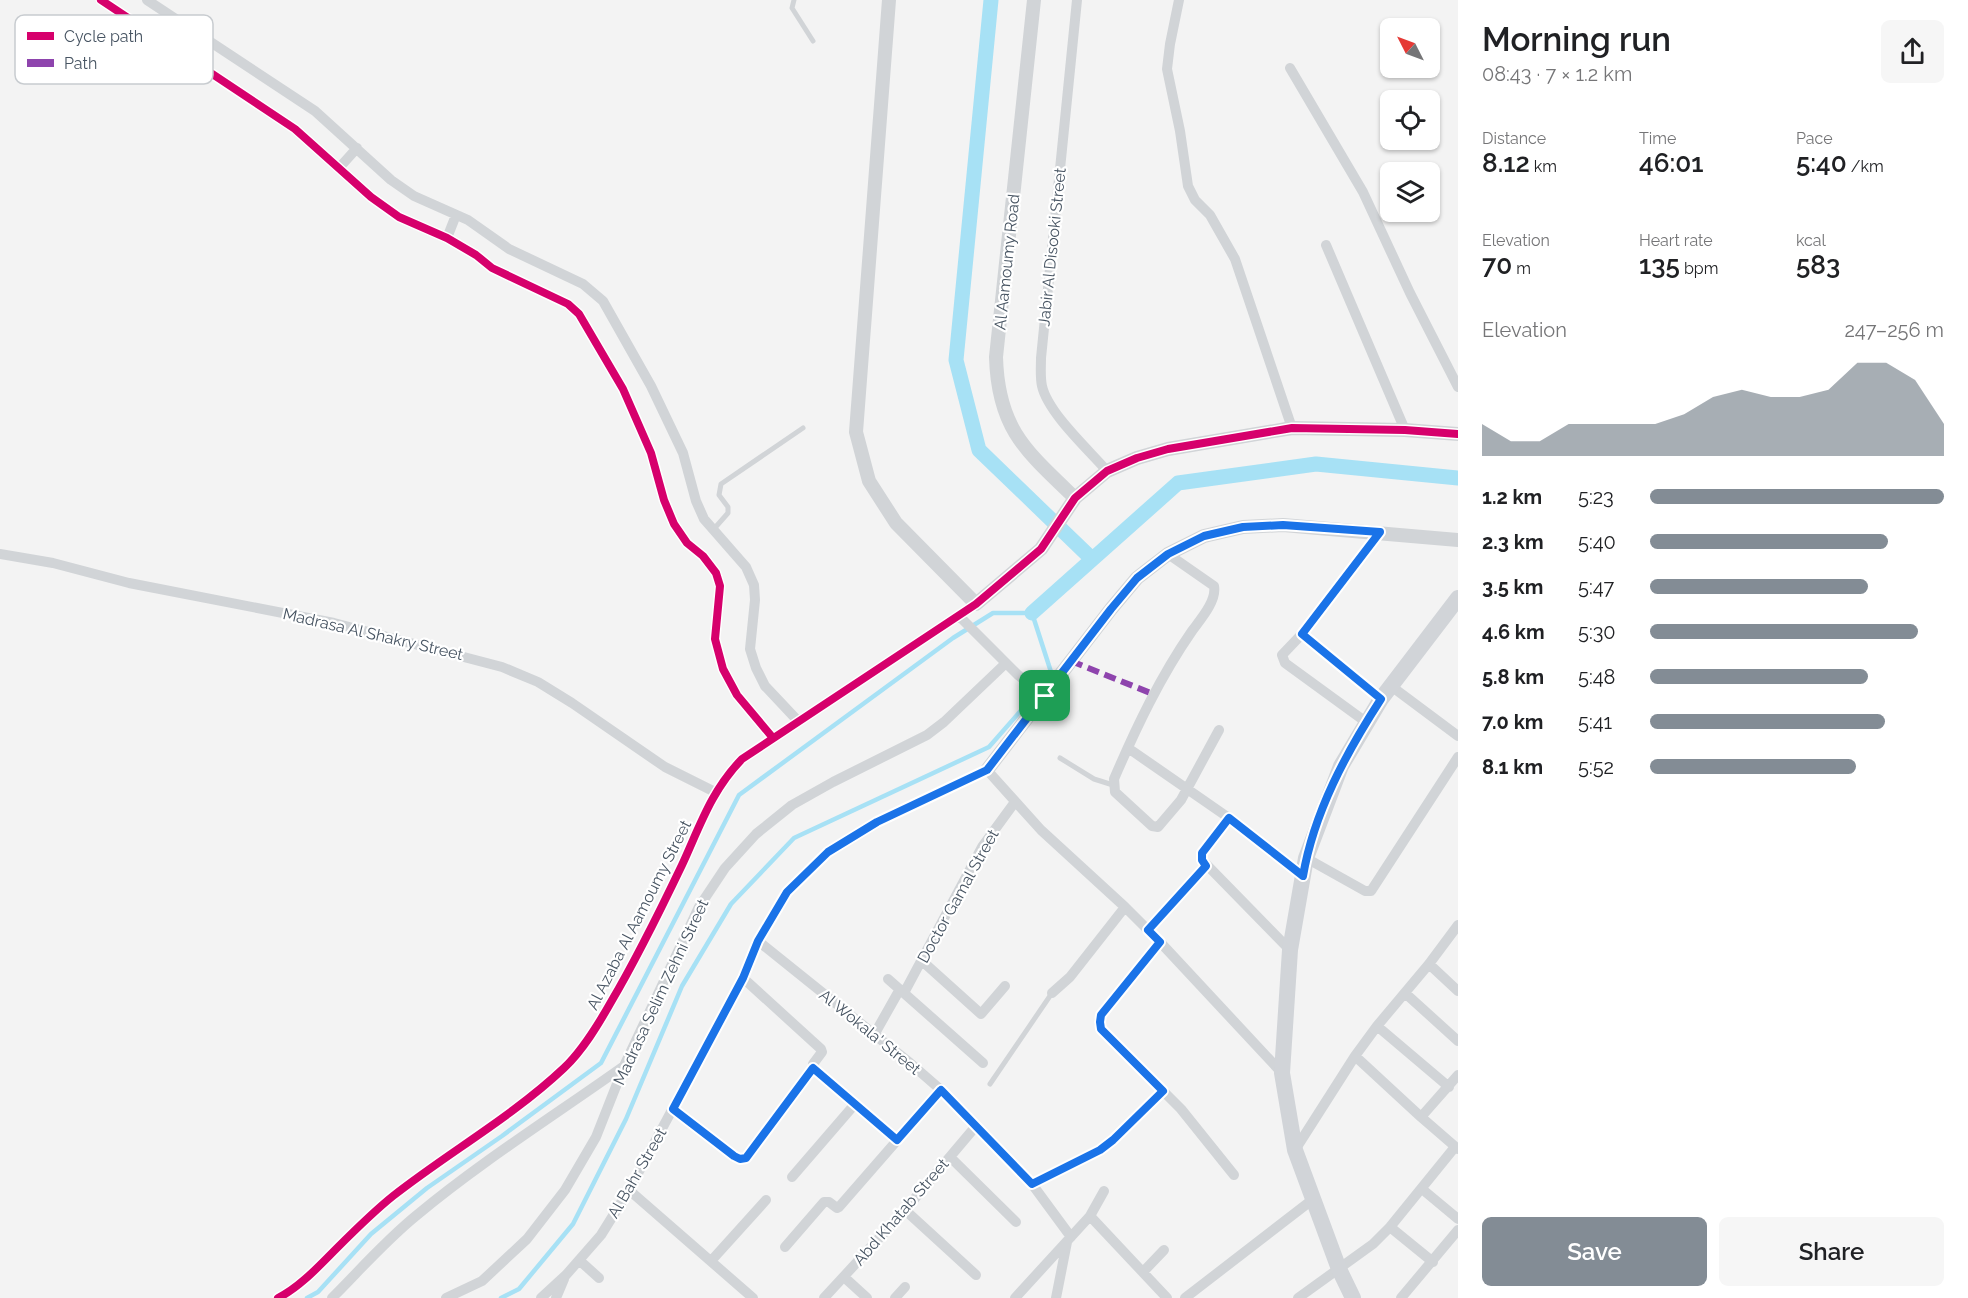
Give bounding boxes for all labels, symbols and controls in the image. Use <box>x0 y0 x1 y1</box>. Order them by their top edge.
legend <box>15 15 213 84</box>
north arrow <box>1380 18 1440 78</box>
map controls <box>1380 18 1440 222</box>
text: Morning run <box>1482 20 1671 59</box>
button: share <box>1881 20 1944 83</box>
text: Cycle path <box>64 27 143 46</box>
text: Path <box>64 54 97 73</box>
text: 08:43 · 7 × 1.2 km <box>1482 62 1632 86</box>
button: locate <box>1380 90 1440 150</box>
text: Distance <box>1482 129 1546 148</box>
text: Time <box>1639 129 1676 148</box>
text: Pace <box>1796 129 1833 148</box>
text: 8.12 <box>1482 148 1530 178</box>
text: 46:01 <box>1639 148 1703 178</box>
text: 5:40 <box>1796 148 1847 178</box>
text: km <box>1530 157 1557 176</box>
text: /km <box>1847 157 1884 176</box>
button: layers <box>1380 162 1440 222</box>
street label: Jabir Al Disooki Street <box>1034 166 1070 327</box>
street label: Al Aamoumy Road <box>990 193 1024 331</box>
text: Elevation <box>1482 231 1550 250</box>
text: Heart rate <box>1639 231 1713 250</box>
text: kcal <box>1796 231 1826 250</box>
text: 70 <box>1482 250 1512 280</box>
text: 135 <box>1639 250 1680 280</box>
text: 583 <box>1796 250 1840 280</box>
text: m <box>1512 259 1531 278</box>
text: bpm <box>1680 259 1718 278</box>
text: Elevation <box>1482 318 1567 342</box>
text: 247–256 m <box>1844 318 1944 342</box>
text: 1.2 km <box>1482 485 1542 509</box>
text: 5:23 <box>1578 485 1614 509</box>
text: 2.3 km <box>1482 530 1544 554</box>
text: 5:40 <box>1578 530 1616 554</box>
text: 3.5 km <box>1482 575 1543 599</box>
text: 5:47 <box>1578 575 1614 599</box>
street label: Madrasa Al Shakry Street <box>281 604 466 664</box>
text: 4.6 km <box>1482 620 1545 644</box>
text: 5:30 <box>1578 620 1616 644</box>
text: 5.8 km <box>1482 665 1544 689</box>
text: 5:48 <box>1578 665 1615 689</box>
pin <box>1019 670 1070 721</box>
icon: arrive <box>1028 679 1061 712</box>
text: 7.0 km <box>1482 710 1543 734</box>
text: 5:41 <box>1578 710 1612 734</box>
text: 8.1 km <box>1482 755 1543 779</box>
text: 5:52 <box>1578 755 1614 779</box>
street label: Al Azaba Al Aamoumy Street <box>583 816 696 1013</box>
street label: Doctor Gamal Street <box>913 825 1003 966</box>
street label: Madrasa Selim Zehni Street <box>610 895 713 1088</box>
street label: Al Wokala' Street <box>816 985 925 1079</box>
street label: Al Bahr Street <box>603 1124 671 1222</box>
street label: Abd Khatab Street <box>849 1154 953 1269</box>
button: Save <box>1482 1217 1707 1286</box>
button: Share <box>1719 1217 1944 1286</box>

